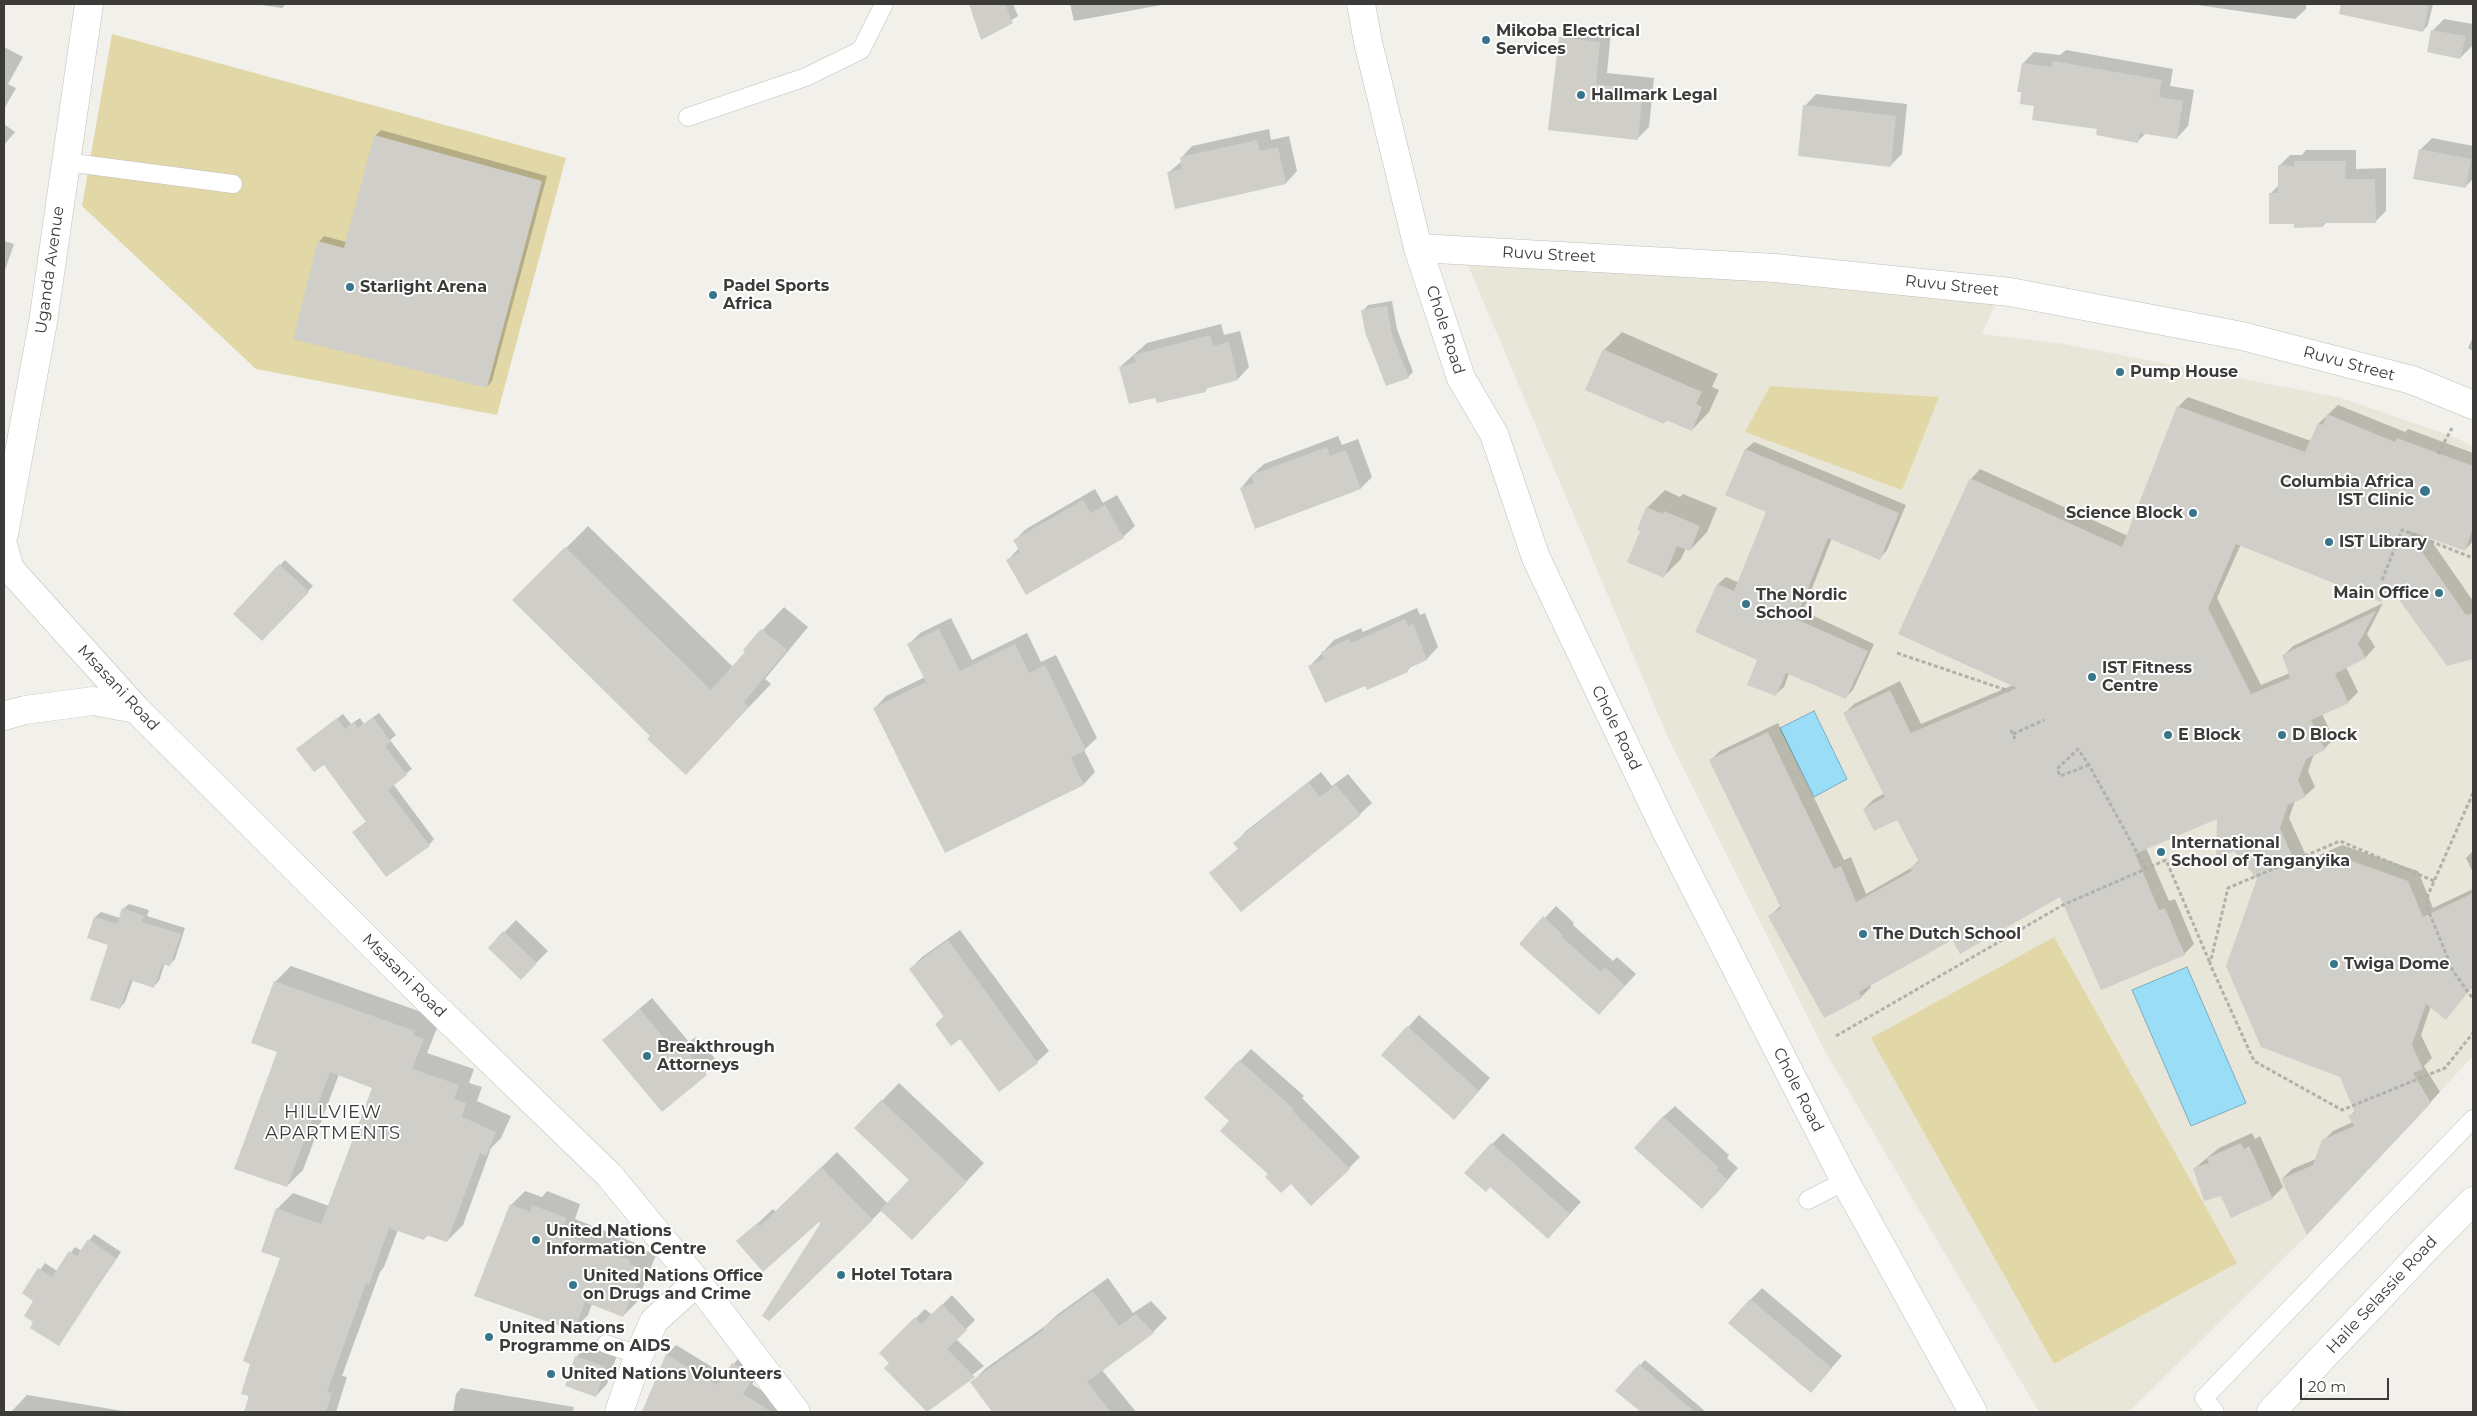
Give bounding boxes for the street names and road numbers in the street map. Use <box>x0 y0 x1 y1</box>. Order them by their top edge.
street label: Uganda Avenue <box>32 205 68 335</box>
street label: Ruvu Street <box>1501 243 1597 267</box>
street label: Ruvu Street <box>1904 272 2000 300</box>
street label: Chole Road <box>1422 283 1468 377</box>
street label: Ruvu Street <box>2301 343 2397 385</box>
street label: Msasani Road <box>73 641 163 735</box>
street label: Chole Road <box>1587 682 1645 774</box>
street label: Msasani Road <box>358 930 450 1022</box>
street label: Chole Road <box>1769 1045 1827 1135</box>
street label: Haile Selassie Road <box>2323 1232 2441 1358</box>

